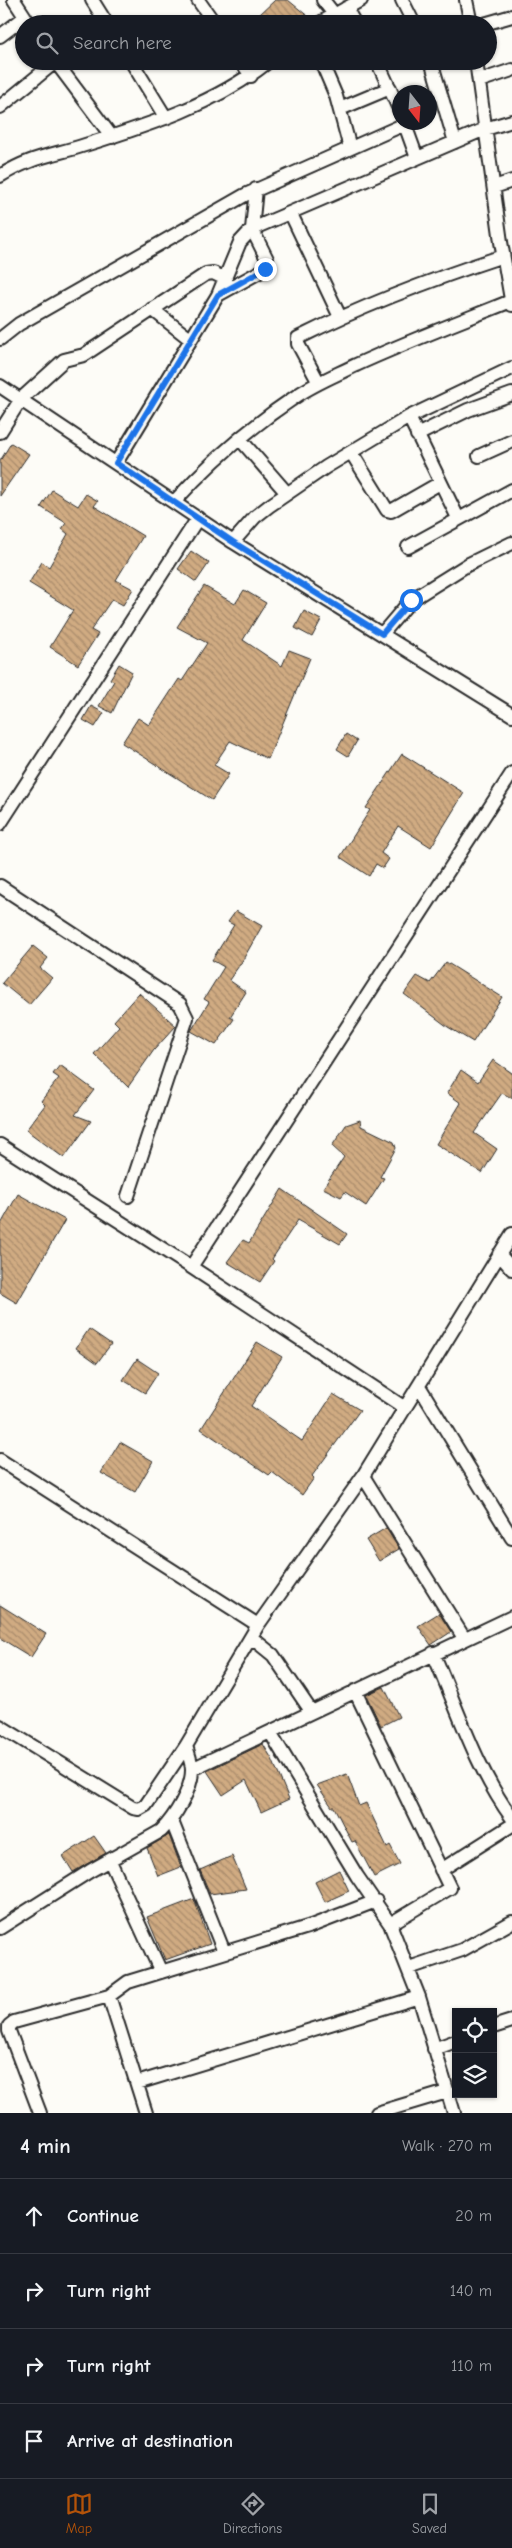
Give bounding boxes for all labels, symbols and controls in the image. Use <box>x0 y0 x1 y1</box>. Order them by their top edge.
search box <box>15 15 497 70</box>
icon: search <box>33 29 61 57</box>
text: Search here <box>73 32 172 54</box>
north arrow <box>392 85 437 130</box>
route end <box>254 258 277 281</box>
route start <box>400 589 423 612</box>
map controls <box>452 2008 497 2098</box>
button: locate <box>452 2008 497 2053</box>
button: layers <box>452 2053 497 2098</box>
text: 4 min <box>20 2134 71 2158</box>
text: Walk · 270 m <box>402 2137 492 2155</box>
icon: ahead <box>20 2202 48 2230</box>
text: Continue <box>67 2205 139 2227</box>
text: 20 m <box>455 2207 492 2225</box>
icon: right <box>20 2277 48 2305</box>
text: Turn right <box>67 2280 151 2302</box>
text: 140 m <box>450 2282 492 2300</box>
icon: right <box>20 2352 48 2380</box>
text: Turn right <box>67 2355 151 2377</box>
text: 110 m <box>451 2357 492 2375</box>
icon: arrive <box>20 2427 48 2455</box>
text: Arrive at destination <box>67 2430 233 2452</box>
tab: Map <box>65 2490 93 2537</box>
tab: Directions <box>223 2490 282 2537</box>
tab: Saved <box>412 2490 447 2537</box>

